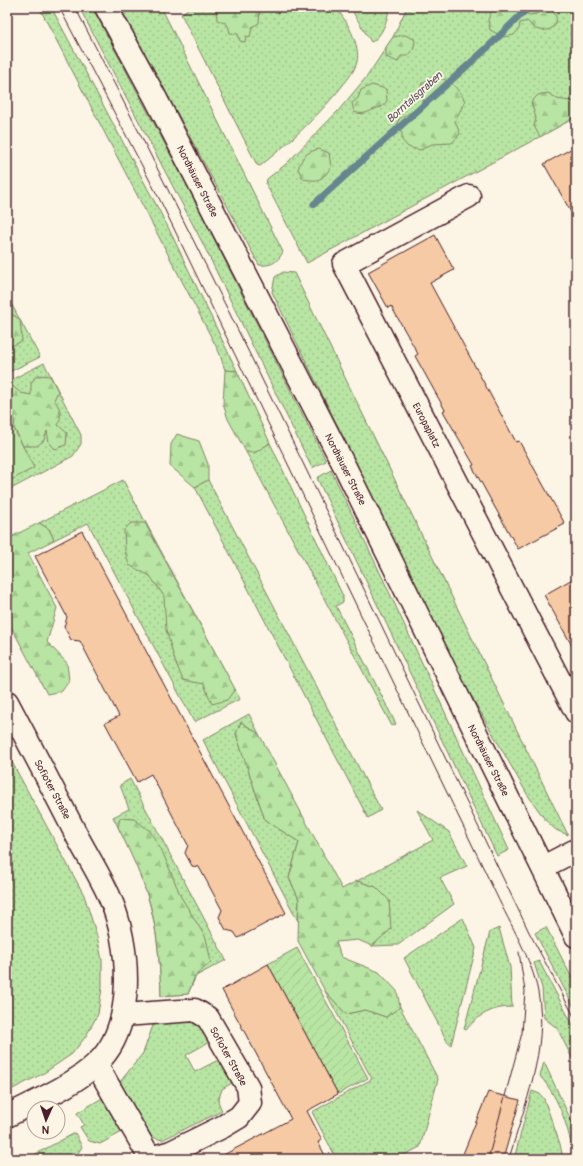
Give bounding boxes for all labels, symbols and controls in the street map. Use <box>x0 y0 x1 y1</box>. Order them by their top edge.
water label: Borntalsgraben <box>384 68 446 126</box>
street label: Nordhäuser Straße <box>174 144 220 219</box>
street label: Europaplatz <box>410 401 443 450</box>
street label: Nordhäuser Straße <box>322 432 368 507</box>
street label: Nordhäuser Straße <box>465 723 511 798</box>
street label: Sofioter Straße <box>31 758 73 821</box>
street label: Sofioter Straße <box>207 1025 249 1088</box>
north arrow <box>26 1100 66 1140</box>
text: N <box>41 1123 50 1136</box>

